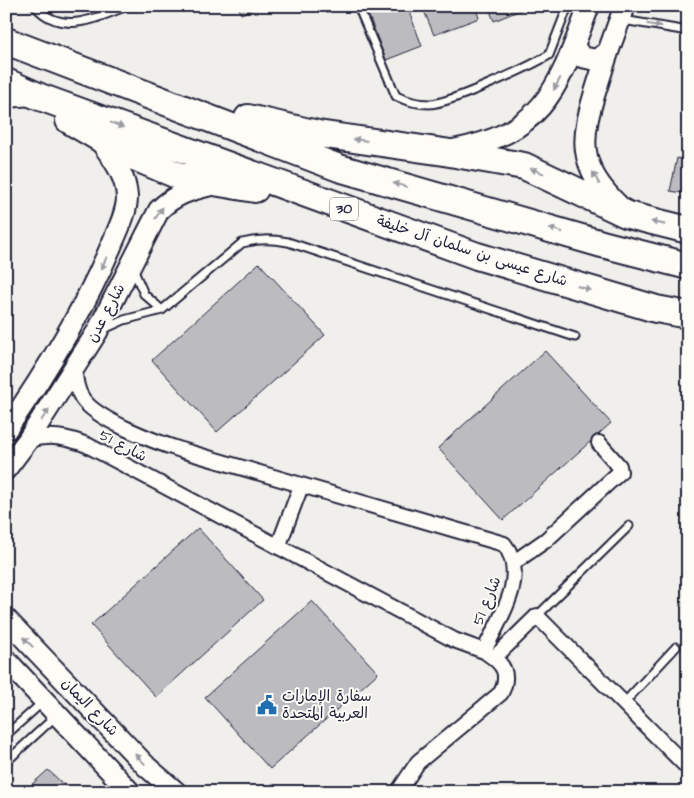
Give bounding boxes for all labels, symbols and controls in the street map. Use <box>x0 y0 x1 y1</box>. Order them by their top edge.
one-way arrow <box>646 22 662 30</box>
one-way arrow <box>553 76 561 91</box>
one-way arrow <box>110 122 124 130</box>
one-way arrow <box>352 135 368 143</box>
one-way arrow <box>529 167 544 175</box>
one-way arrow <box>592 172 601 185</box>
one-way arrow <box>392 181 407 189</box>
road number: 30 <box>330 198 358 220</box>
one-way arrow <box>154 206 164 220</box>
street label: شارع عيسى بن سلمان آل خليفة <box>374 210 570 292</box>
one-way arrow <box>650 219 665 227</box>
one-way arrow <box>549 226 564 234</box>
one-way arrow <box>99 256 107 270</box>
street label: شارع عدن <box>82 280 130 346</box>
one-way arrow <box>577 284 592 292</box>
one-way arrow <box>40 408 49 422</box>
street label: شارع 51 <box>96 425 150 467</box>
street label: شارع 51 <box>468 573 506 629</box>
one-way arrow <box>22 636 34 648</box>
street label: شارع اليمان <box>57 673 123 741</box>
place label: سفارة الإمارات العربية المتحدة <box>282 686 372 724</box>
public building icon: سفارة الإمارات العربية المتحدة <box>256 694 278 716</box>
one-way arrow <box>134 753 146 765</box>

